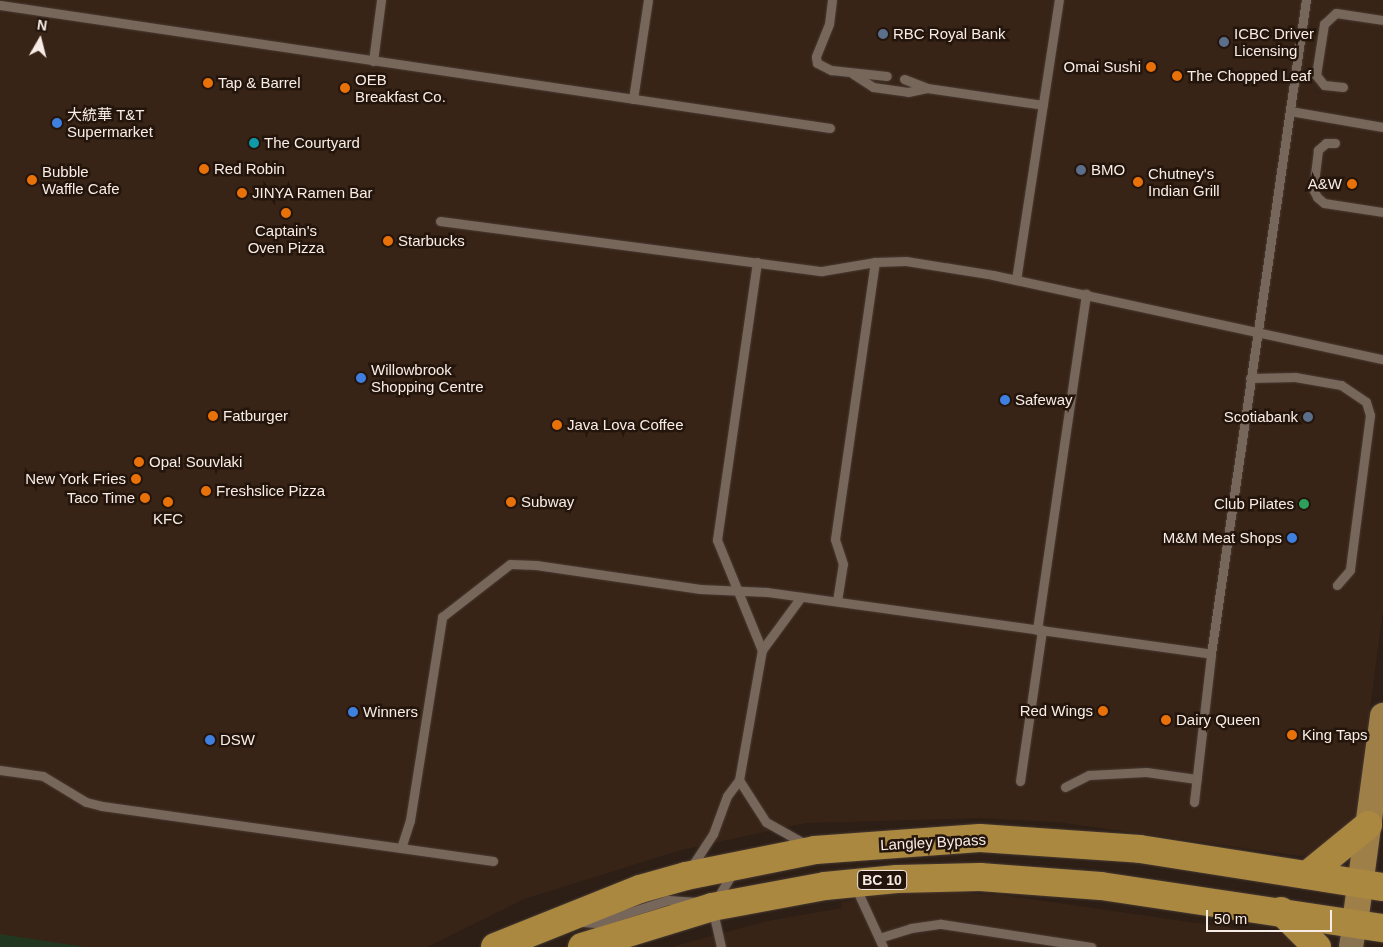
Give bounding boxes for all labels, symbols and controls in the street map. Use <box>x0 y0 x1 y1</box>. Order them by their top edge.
north arrow <box>15 15 65 65</box>
text: N <box>36 17 48 34</box>
place label: ICBC Driver Licensing <box>1234 24 1314 59</box>
place label: RBC Royal Bank <box>893 25 1006 43</box>
marker: RBC Royal Bank <box>877 28 889 40</box>
marker: ICBC Driver Licensing <box>1218 36 1230 48</box>
place label: Omai Sushi <box>1063 58 1141 76</box>
marker: Omai Sushi <box>1145 61 1157 73</box>
place label: The Chopped Leaf <box>1187 67 1311 85</box>
place label: OEB Breakfast Co. <box>355 70 446 105</box>
marker: The Chopped Leaf <box>1171 70 1183 82</box>
place label: Tap & Barrel <box>218 74 301 92</box>
marker: Tap & Barrel <box>202 77 214 89</box>
marker: OEB Breakfast Co. <box>339 82 351 94</box>
place label: 大統華 T&T Supermarket <box>67 105 153 140</box>
marker: 大統華 T&T Supermarket <box>51 117 63 129</box>
place label: The Courtyard <box>264 134 360 152</box>
marker: The Courtyard <box>248 137 260 149</box>
place label: Red Robin <box>214 160 285 178</box>
place label: BMO <box>1091 161 1125 179</box>
place label: Bubble Waffle Cafe <box>42 162 120 197</box>
marker: Red Robin <box>198 163 210 175</box>
marker: BMO <box>1075 164 1087 176</box>
place label: Chutney's Indian Grill <box>1148 164 1220 199</box>
marker: Bubble Waffle Cafe <box>26 174 38 186</box>
place label: A&W <box>1308 175 1342 193</box>
marker: Chutney's Indian Grill <box>1132 176 1144 188</box>
marker: A&W <box>1346 178 1358 190</box>
place label: JINYA Ramen Bar <box>252 184 373 202</box>
marker: JINYA Ramen Bar <box>236 187 248 199</box>
marker: Captain's Oven Pizza <box>280 207 292 219</box>
place label: Captain's Oven Pizza <box>248 221 324 256</box>
place label: Starbucks <box>398 232 465 250</box>
marker: Starbucks <box>382 235 394 247</box>
place label: Willowbrook Shopping Centre <box>371 360 484 395</box>
marker: Willowbrook Shopping Centre <box>355 372 367 384</box>
place label: Safeway <box>1015 391 1073 409</box>
marker: Safeway <box>999 394 1011 406</box>
place label: Fatburger <box>223 407 288 425</box>
place label: Scotiabank <box>1224 408 1298 426</box>
marker: Fatburger <box>207 410 219 422</box>
marker: Scotiabank <box>1302 411 1314 423</box>
place label: Java Lova Coffee <box>567 416 683 434</box>
marker: Java Lova Coffee <box>551 419 563 431</box>
place label: Opa! Souvlaki <box>149 453 242 471</box>
marker: Opa! Souvlaki <box>133 456 145 468</box>
place label: New York Fries <box>25 470 126 488</box>
marker: New York Fries <box>130 473 142 485</box>
place label: Freshslice Pizza <box>216 482 325 500</box>
marker: Freshslice Pizza <box>200 485 212 497</box>
place label: Taco Time <box>66 489 135 507</box>
marker: Taco Time <box>139 492 151 504</box>
place label: Subway <box>521 493 574 511</box>
place label: Club Pilates <box>1214 495 1294 513</box>
marker: KFC <box>162 496 174 508</box>
marker: Subway <box>505 496 517 508</box>
marker: Club Pilates <box>1298 498 1310 510</box>
place label: KFC <box>153 510 183 528</box>
place label: M&M Meat Shops <box>1163 529 1282 547</box>
marker: M&M Meat Shops <box>1286 532 1298 544</box>
place label: Red Wings <box>1020 702 1093 720</box>
place label: Winners <box>363 703 418 721</box>
marker: Red Wings <box>1097 705 1109 717</box>
marker: Winners <box>347 706 359 718</box>
place label: Dairy Queen <box>1176 711 1260 729</box>
marker: Dairy Queen <box>1160 714 1172 726</box>
place label: King Taps <box>1302 726 1368 744</box>
marker: King Taps <box>1286 729 1298 741</box>
place label: DSW <box>220 731 255 749</box>
marker: DSW <box>204 734 216 746</box>
street label: Langley Bypass <box>880 830 986 854</box>
road number: BC 10 <box>857 868 907 892</box>
scale bar <box>1208 900 1334 932</box>
text: 50 m <box>1214 910 1247 927</box>

